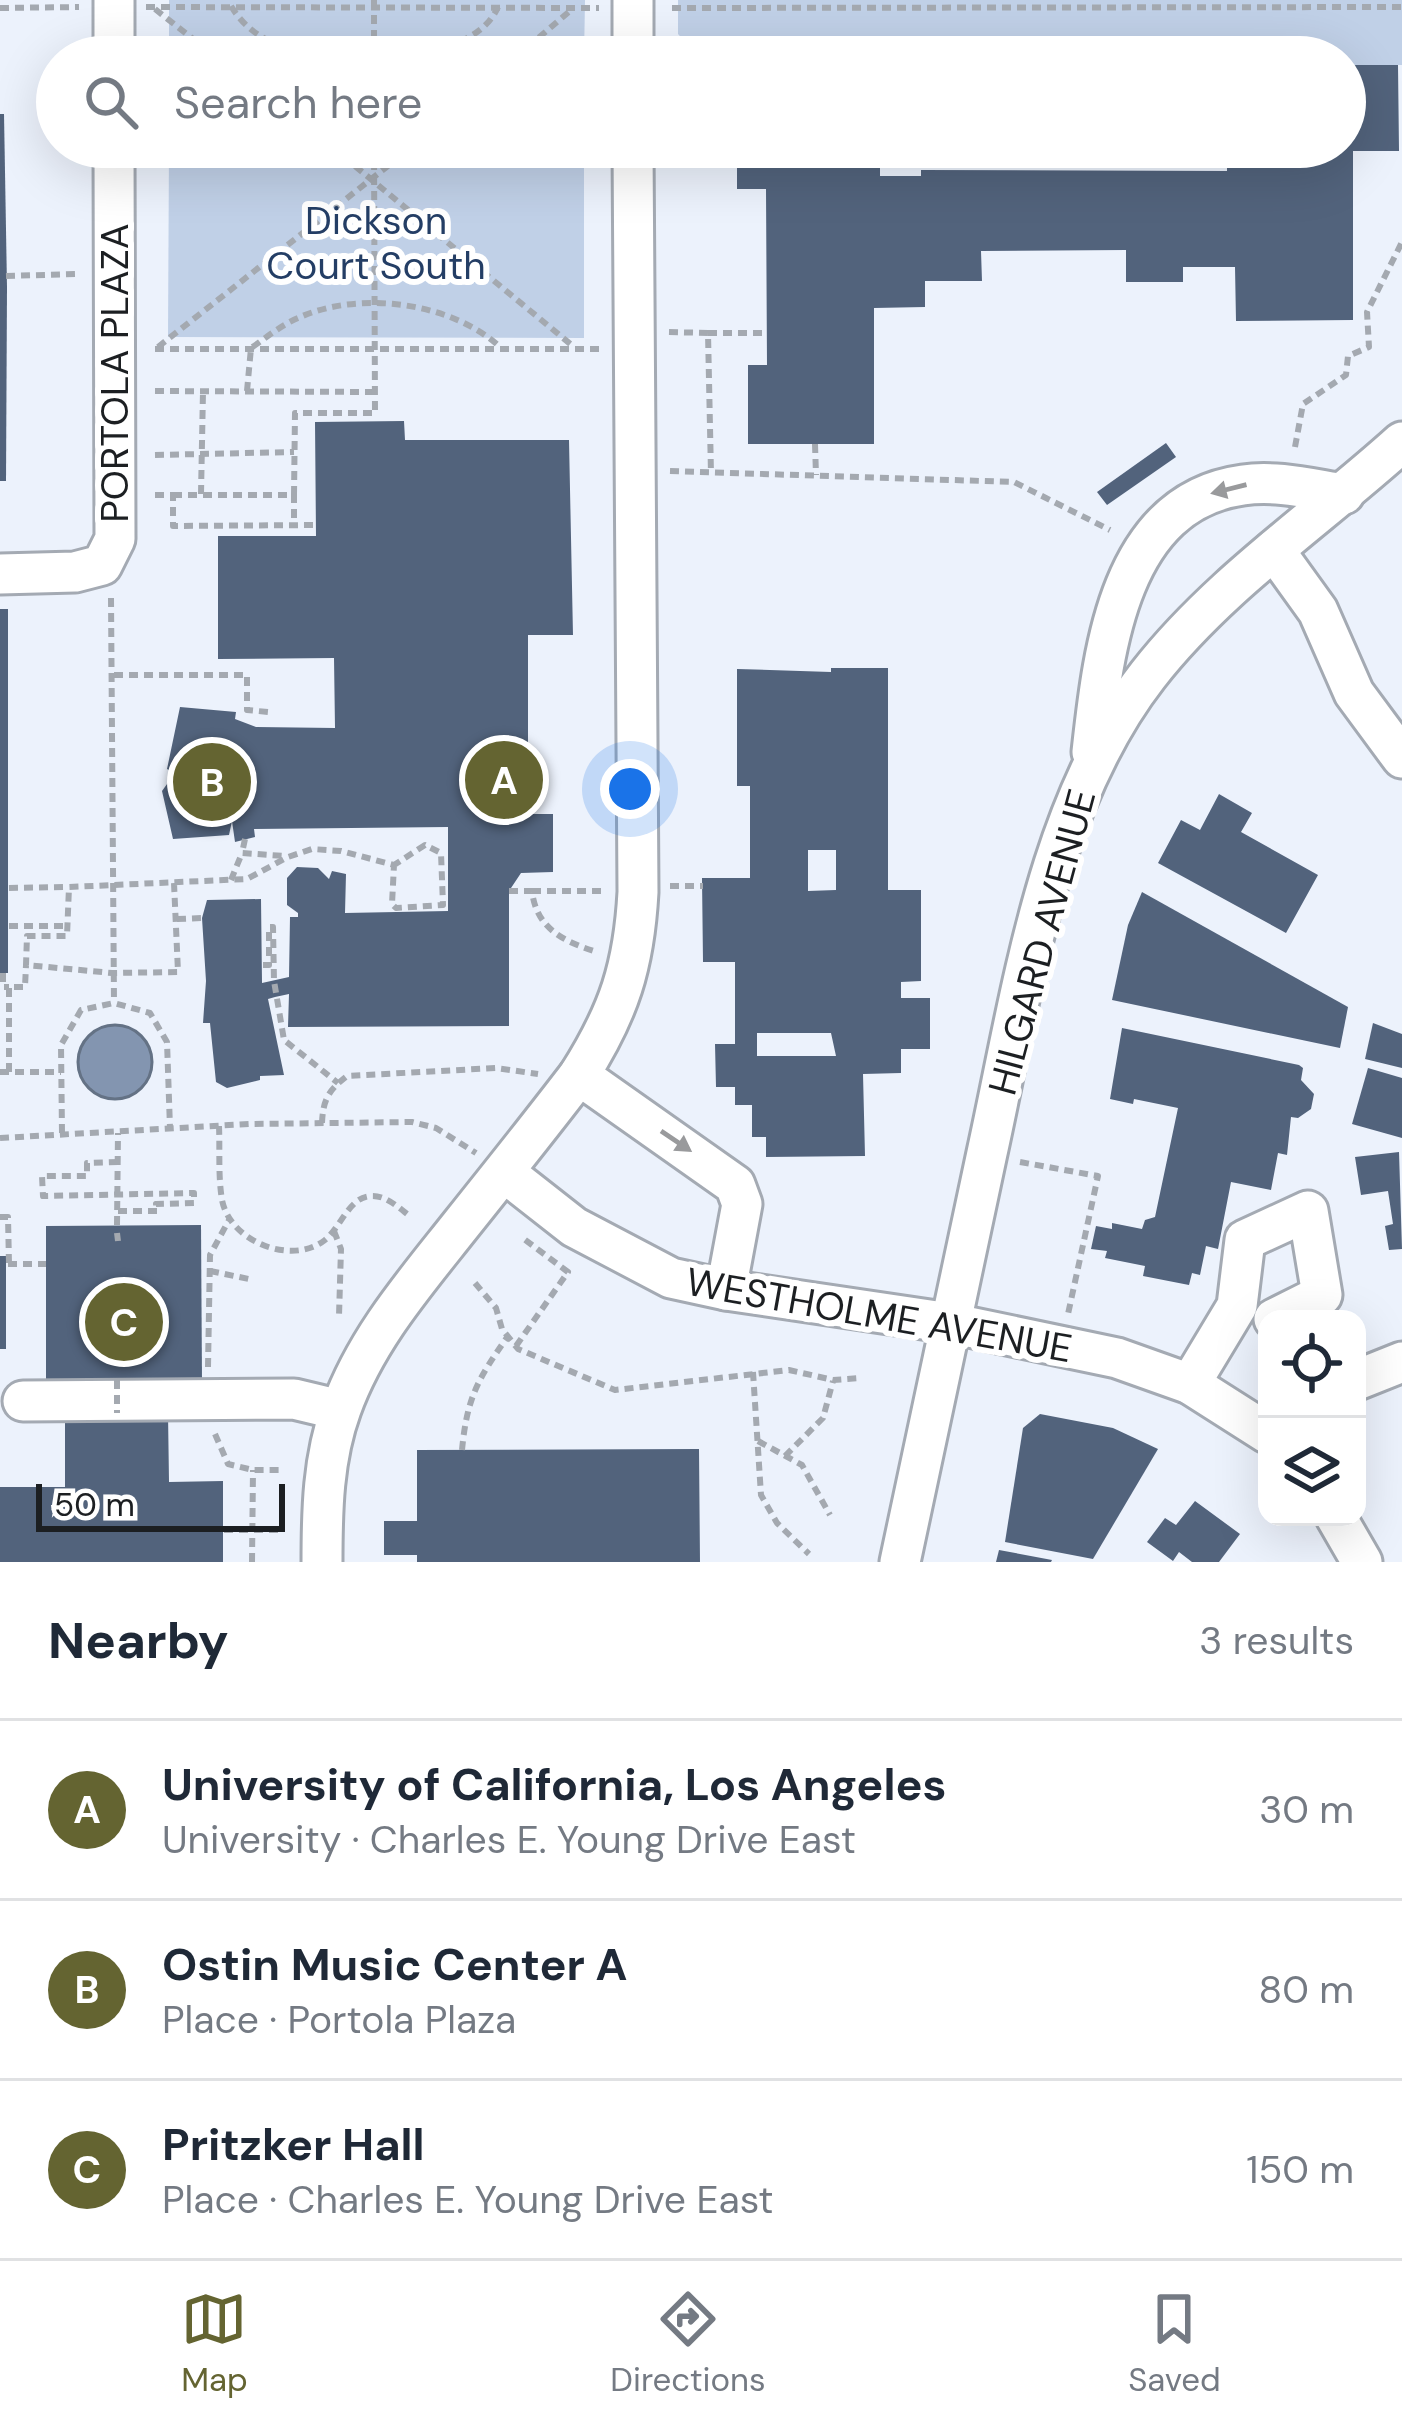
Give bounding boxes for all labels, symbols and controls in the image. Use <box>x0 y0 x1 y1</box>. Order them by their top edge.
search box <box>36 36 1366 168</box>
icon: search <box>78 69 144 135</box>
text: Search here <box>174 73 422 132</box>
park label: Dickson Court South <box>266 195 486 291</box>
street label: PORTOLA PLAZA <box>89 223 140 523</box>
one-way arrow <box>1210 480 1247 499</box>
pin: A <box>465 735 543 825</box>
pin: B <box>173 737 251 827</box>
your location <box>600 759 660 819</box>
street label: HILGARD AVENUE <box>977 784 1107 1100</box>
one-way arrow <box>659 1130 692 1152</box>
street label: WESTHOLME AVENUE <box>682 1256 1076 1374</box>
pin: C <box>85 1277 163 1367</box>
map controls <box>1258 1310 1366 1526</box>
button: locate <box>1258 1310 1366 1418</box>
button: layers <box>1258 1418 1366 1526</box>
scale bar <box>36 1478 285 1531</box>
text: 50 m <box>54 1483 135 1526</box>
text: Nearby <box>48 1607 229 1674</box>
text: 3 results <box>1199 1615 1354 1666</box>
text: University of California, Los Angeles <box>162 1755 947 1814</box>
text: A <box>73 1784 101 1835</box>
text: 30 m <box>1259 1784 1354 1835</box>
text: University · Charles E. Young Drive East <box>162 1814 856 1865</box>
text: Ostin Music Center A <box>162 1935 627 1994</box>
text: B <box>75 1964 99 2015</box>
text: 80 m <box>1258 1964 1354 2015</box>
text: Place · Portola Plaza <box>162 1994 516 2045</box>
text: Pritzker Hall <box>162 2115 425 2174</box>
text: C <box>73 2144 101 2195</box>
text: 150 m <box>1246 2144 1354 2195</box>
text: Place · Charles E. Young Drive East <box>162 2174 774 2225</box>
tab: Map <box>181 2286 248 2401</box>
tab: Directions <box>610 2286 766 2401</box>
tab: Saved <box>1128 2286 1221 2401</box>

